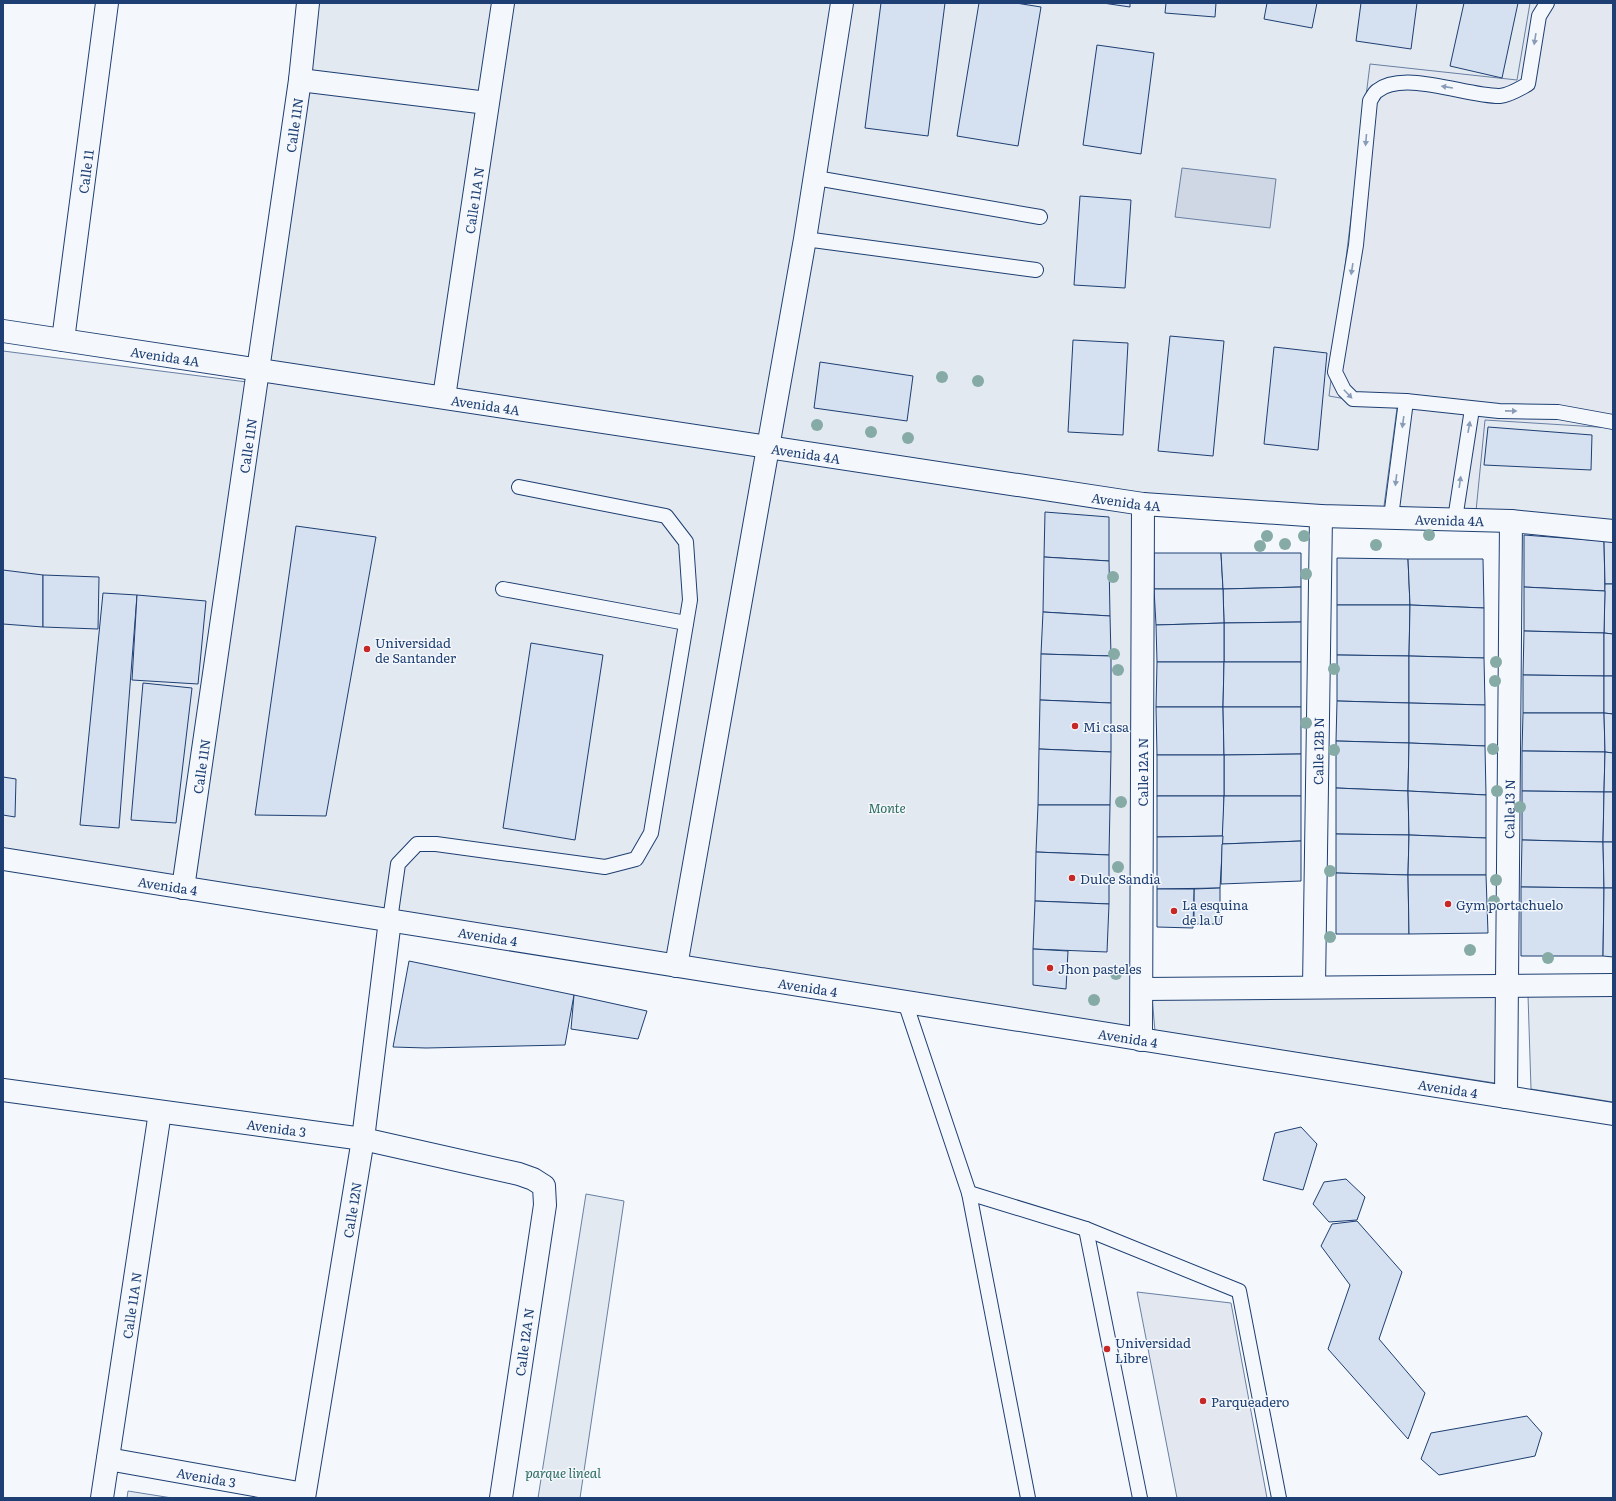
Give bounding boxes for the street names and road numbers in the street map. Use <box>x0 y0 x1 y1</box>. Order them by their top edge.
street label: Calle 11N <box>280 96 307 154</box>
street label: Calle 11 <box>73 148 97 195</box>
street label: Calle 11A N <box>459 165 488 235</box>
street label: Avenida 4A <box>129 341 201 370</box>
street label: Avenida 4A <box>450 390 522 419</box>
street label: Calle 11N <box>234 417 260 474</box>
street label: Avenida 4A <box>770 438 842 468</box>
street label: Avenida 4A <box>1090 487 1162 515</box>
street label: Avenida 4A <box>1414 509 1485 530</box>
street label: Calle 12B N <box>1308 717 1328 785</box>
street label: Calle 11N <box>187 737 214 795</box>
street label: Calle 12A N <box>1132 737 1152 806</box>
street label: Calle 13 N <box>1499 779 1518 839</box>
street label: Avenida 4 <box>137 871 199 899</box>
street label: Avenida 4 <box>457 922 519 950</box>
street label: Avenida 4 <box>777 972 839 1001</box>
street label: Avenida 4 <box>1097 1023 1159 1051</box>
street label: Avenida 4 <box>1417 1074 1479 1102</box>
street label: Avenida 3 <box>245 1114 307 1141</box>
street label: Calle 12N <box>337 1180 365 1239</box>
street label: Calle 11A N <box>117 1270 145 1340</box>
street label: Calle 12A N <box>510 1306 538 1377</box>
street label: Avenida 3 <box>175 1462 238 1491</box>

